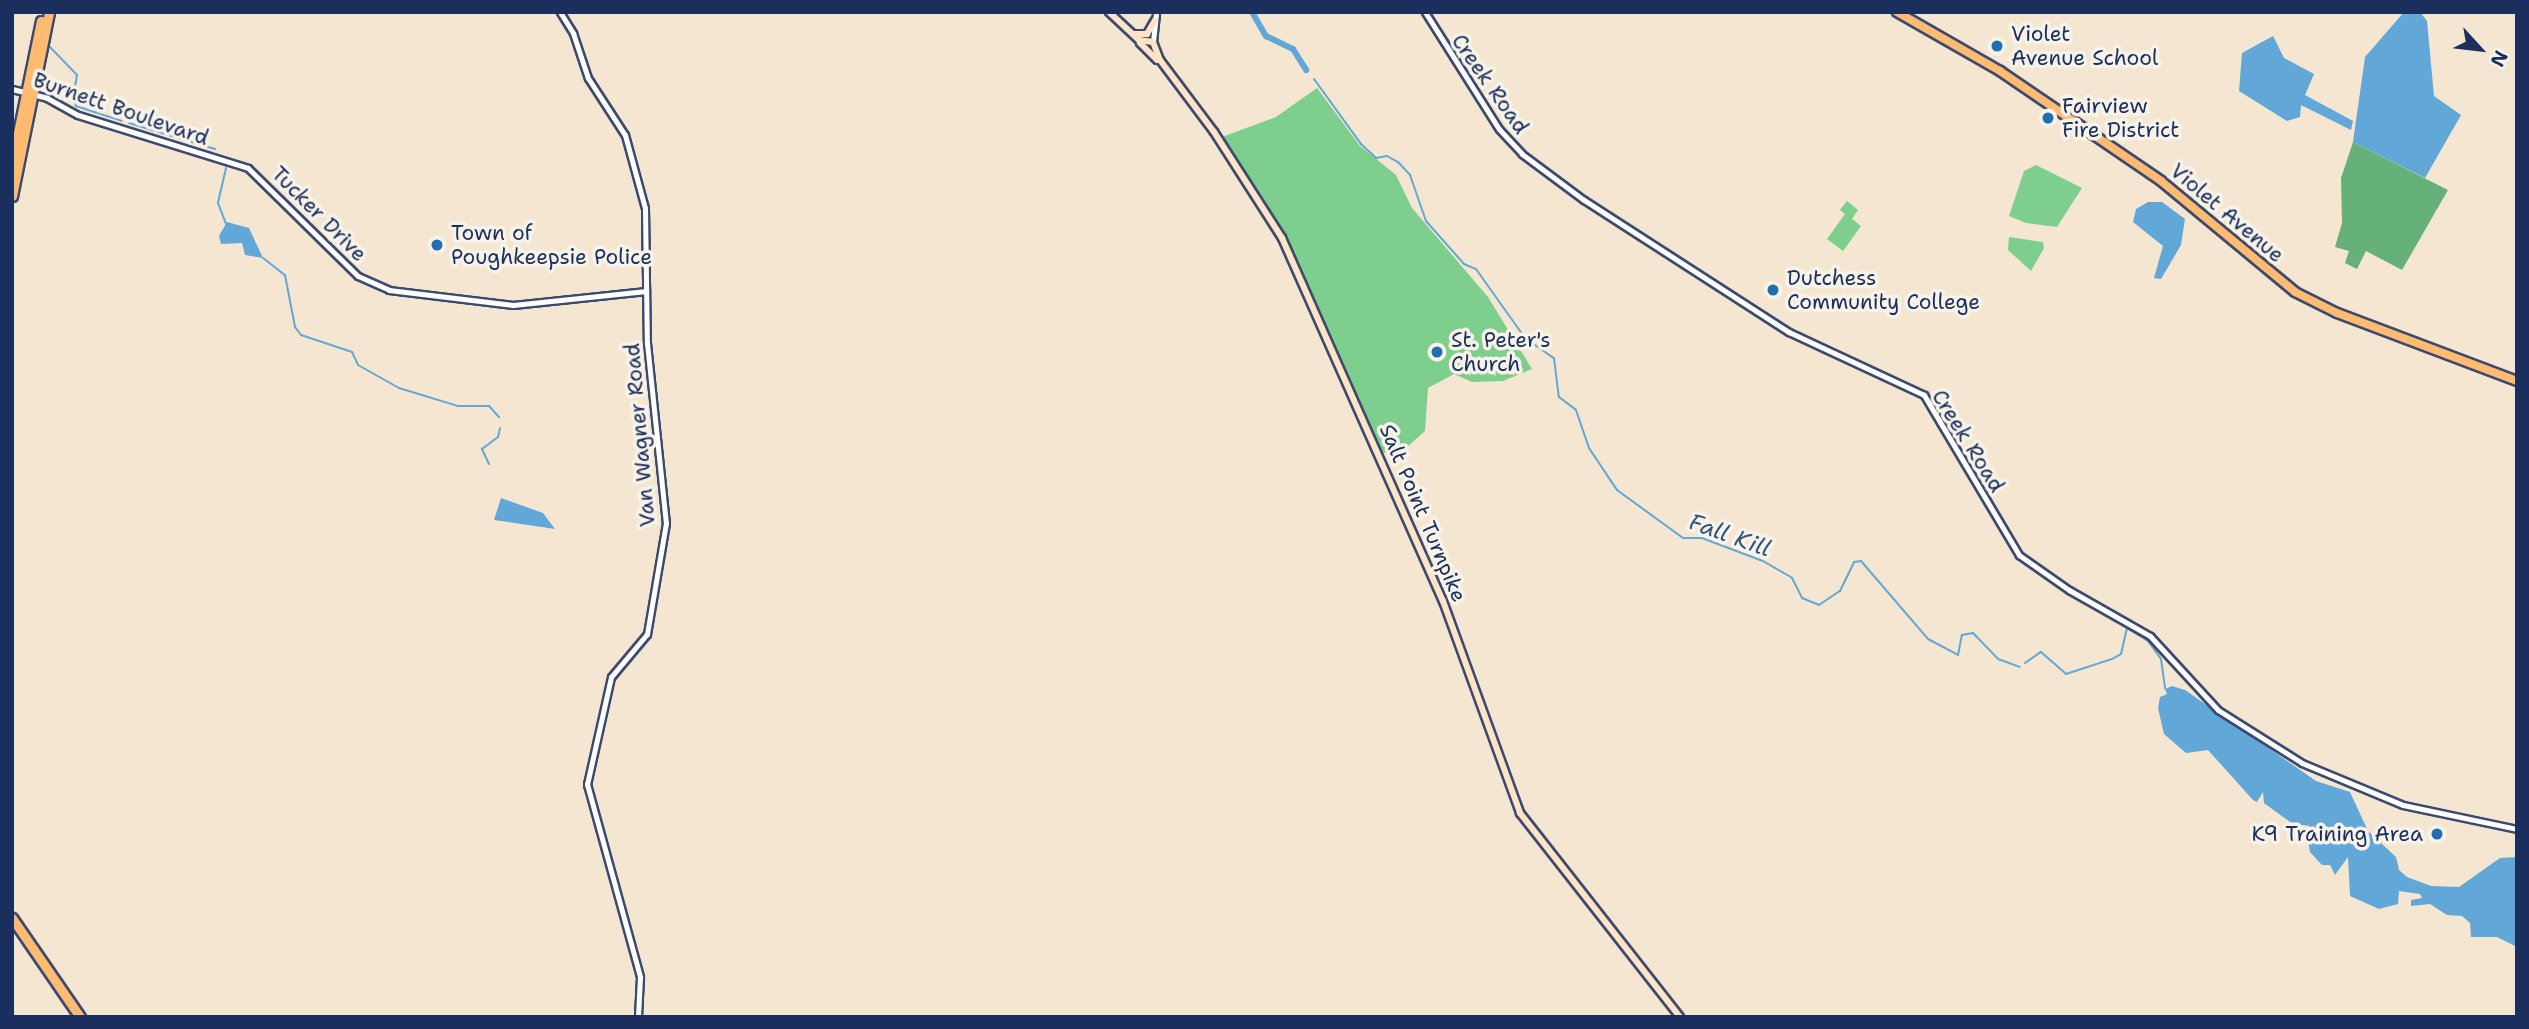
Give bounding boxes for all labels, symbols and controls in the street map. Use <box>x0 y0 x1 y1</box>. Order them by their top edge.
north arrow <box>2445 14 2515 84</box>
place label: Violet Avenue School <box>2011 21 2158 71</box>
street label: Creek Road <box>1446 29 1534 139</box>
marker: Violet Avenue School <box>1989 38 2005 54</box>
text: N <box>2485 46 2514 71</box>
street label: Burnett Boulevard <box>30 67 212 151</box>
place label: Fairview Fire District <box>2062 93 2179 143</box>
marker: Fairview Fire District <box>2040 110 2056 126</box>
street label: Violet Avenue <box>2165 158 2289 268</box>
street label: Tucker Drive <box>266 161 372 267</box>
place label: Town of Poughkeepsie Police <box>451 220 652 270</box>
marker: Town of Poughkeepsie Police <box>429 237 445 253</box>
place label: Dutchess Community College <box>1787 265 1980 315</box>
marker: Dutchess Community College <box>1765 282 1781 298</box>
place label: St. Peter's Church <box>1451 327 1551 377</box>
street label: Van Wagner Road <box>619 342 661 528</box>
marker: St. Peter's Church <box>1429 344 1445 360</box>
street label: Creek Road <box>1927 385 2009 497</box>
street label: Salt Point Turnpike <box>1374 420 1472 606</box>
water label: Fall Kill <box>1685 507 1775 563</box>
place label: K9 Training Area <box>2251 821 2423 847</box>
marker: K9 Training Area <box>2429 826 2445 842</box>

